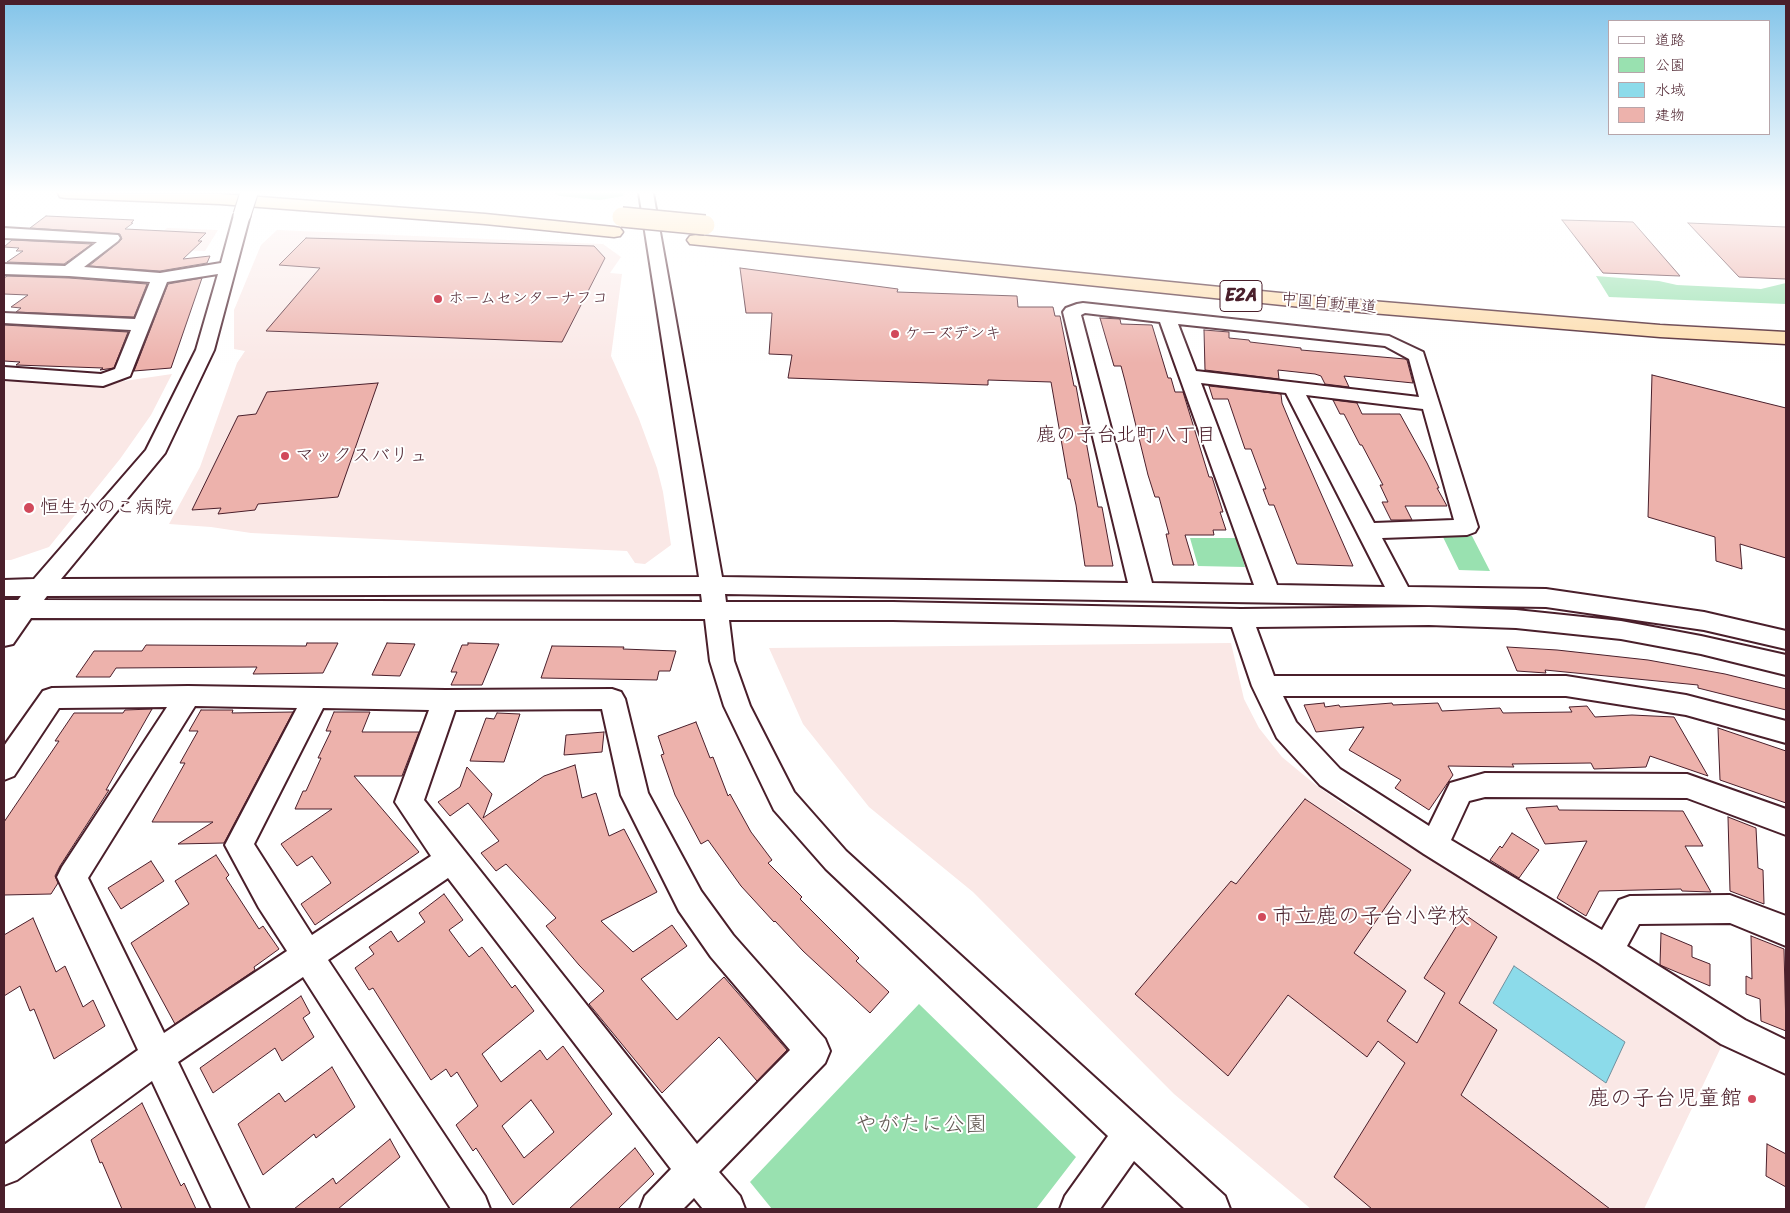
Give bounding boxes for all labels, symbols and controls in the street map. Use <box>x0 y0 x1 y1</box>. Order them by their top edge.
legend <box>1608 20 1770 135</box>
text: 道路 <box>1655 27 1685 53</box>
text: 公園 <box>1655 52 1685 78</box>
text: 水域 <box>1655 77 1685 103</box>
text: 建物 <box>1655 102 1685 128</box>
road number: E2A <box>1220 280 1262 312</box>
place label: ホームセンターナフコ <box>448 289 608 309</box>
street label: 中国自動車道 <box>1280 290 1378 318</box>
marker: ホームセンターナフコ <box>432 293 444 305</box>
place label: ケーズデンキ <box>905 324 1001 344</box>
marker: ケーズデンキ <box>889 328 901 340</box>
district label: 鹿の子台北町八丁目 <box>1036 424 1216 448</box>
place label: マックスバリュ <box>295 445 428 467</box>
marker: マックスバリュ <box>279 450 291 462</box>
place label: 恒生かのこ病院 <box>40 497 173 519</box>
marker: 恒生かのこ病院 <box>22 501 36 515</box>
place label: 市立鹿の子台小学校 <box>1272 904 1470 930</box>
marker: 市立鹿の子台小学校 <box>1256 911 1268 923</box>
place label: 鹿の子台児童館 <box>1588 1086 1742 1112</box>
marker: 鹿の子台児童館 <box>1746 1093 1758 1105</box>
park label: やがたに公園 <box>855 1112 987 1138</box>

